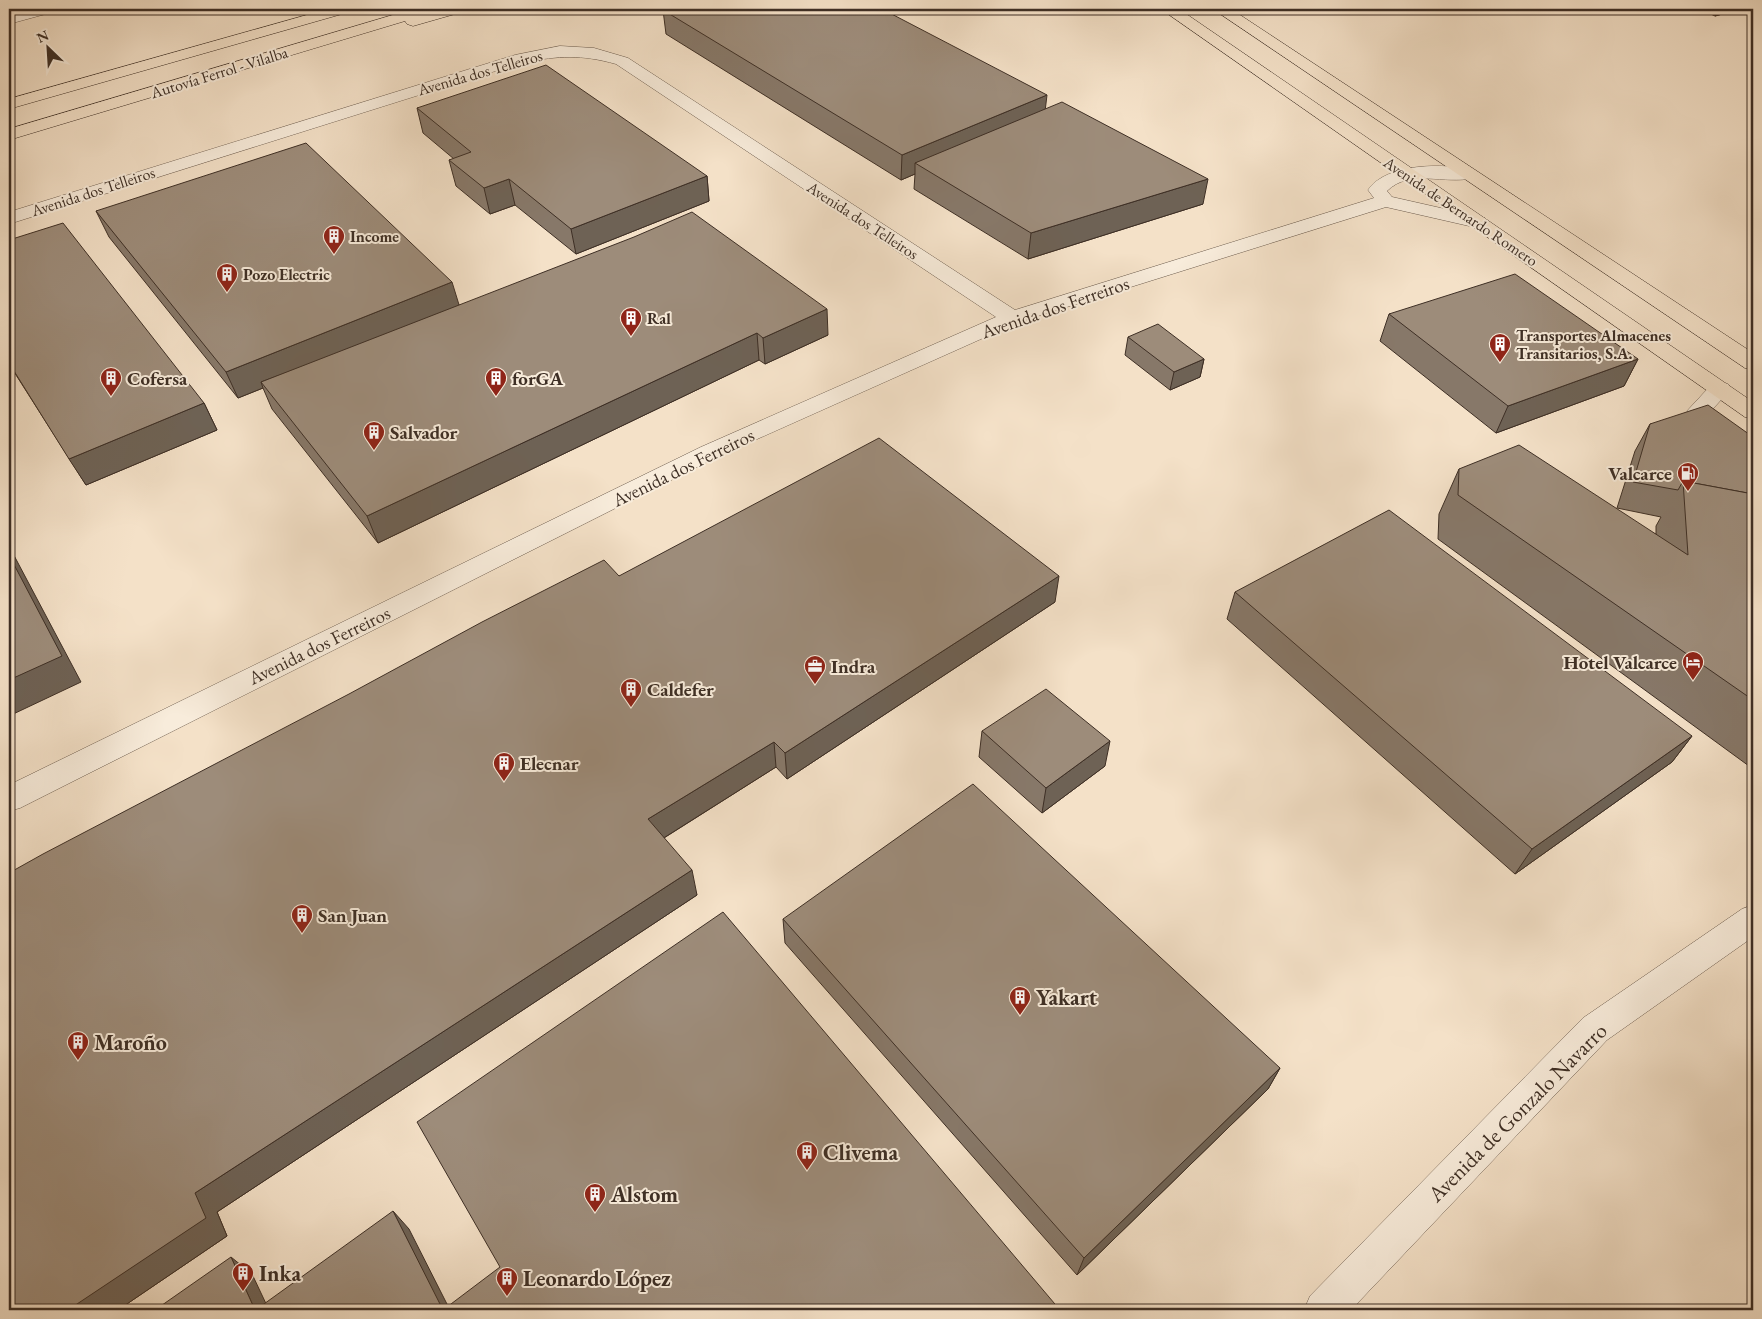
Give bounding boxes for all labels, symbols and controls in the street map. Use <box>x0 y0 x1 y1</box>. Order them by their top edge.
north arrow <box>22 22 72 72</box>
text: N <box>34 25 52 47</box>
street label: Autovía Ferrol - Vilalba <box>147 41 291 104</box>
street label: Avenida dos Telleiros <box>414 45 545 101</box>
street label: Avenida de Bernardo Romero <box>1379 151 1542 271</box>
street label: Avenida dos Telleiros <box>28 162 158 222</box>
street label: Avenida dos Telleiros <box>802 176 922 264</box>
building icon: Income <box>322 224 346 255</box>
place label: Income <box>350 226 399 247</box>
building icon: Pozo Electric <box>215 262 239 293</box>
place label: Pozo Electric <box>243 264 330 285</box>
street label: Avenida dos Ferreiros <box>977 270 1132 345</box>
building icon: Ral <box>619 306 643 337</box>
place label: Ral <box>647 308 671 329</box>
place label: Transportes Almacenes Transitarios, S.A. <box>1516 325 1671 364</box>
building icon: Transportes Almacenes Transitarios, S.A. <box>1488 332 1512 363</box>
building icon: Cofersa <box>99 366 123 397</box>
place label: Cofersa <box>127 366 188 391</box>
building icon: forGA <box>484 366 508 397</box>
place label: forGA <box>512 366 563 391</box>
building icon: Salvador <box>362 420 386 451</box>
place label: Salvador <box>390 420 458 445</box>
street label: Avenida dos Ferreiros <box>607 422 758 513</box>
place label: Valcarce <box>1608 461 1672 486</box>
fuel station icon: Valcarce <box>1676 461 1700 492</box>
street label: Avenida dos Ferreiros <box>243 600 394 691</box>
place label: Hotel Valcarce <box>1563 650 1677 675</box>
hotel icon: Hotel Valcarce <box>1681 650 1705 681</box>
office icon: Indra <box>803 654 827 685</box>
place label: Indra <box>831 654 876 679</box>
building icon: Caldefer <box>619 677 643 708</box>
place label: Caldefer <box>647 677 714 702</box>
building icon: Elecnar <box>492 751 516 782</box>
place label: Elecnar <box>520 751 579 776</box>
building icon: San Juan <box>290 903 314 934</box>
place label: San Juan <box>318 903 387 928</box>
place label: Yakart <box>1036 983 1098 1012</box>
building icon: Yakart <box>1008 985 1032 1016</box>
street label: Avenida de Gonzalo Navarro <box>1421 1016 1613 1209</box>
place label: Maroño <box>94 1028 167 1057</box>
building icon: Maroño <box>66 1030 90 1061</box>
place label: Clivema <box>823 1138 899 1167</box>
building icon: Clivema <box>795 1140 819 1171</box>
place label: Alstom <box>610 1180 678 1209</box>
building icon: Alstom <box>583 1182 607 1213</box>
place label: Inka <box>259 1259 301 1288</box>
building icon: Inka <box>231 1261 255 1292</box>
place label: Leonardo López <box>523 1264 671 1293</box>
building icon: Leonardo López <box>495 1266 519 1297</box>

